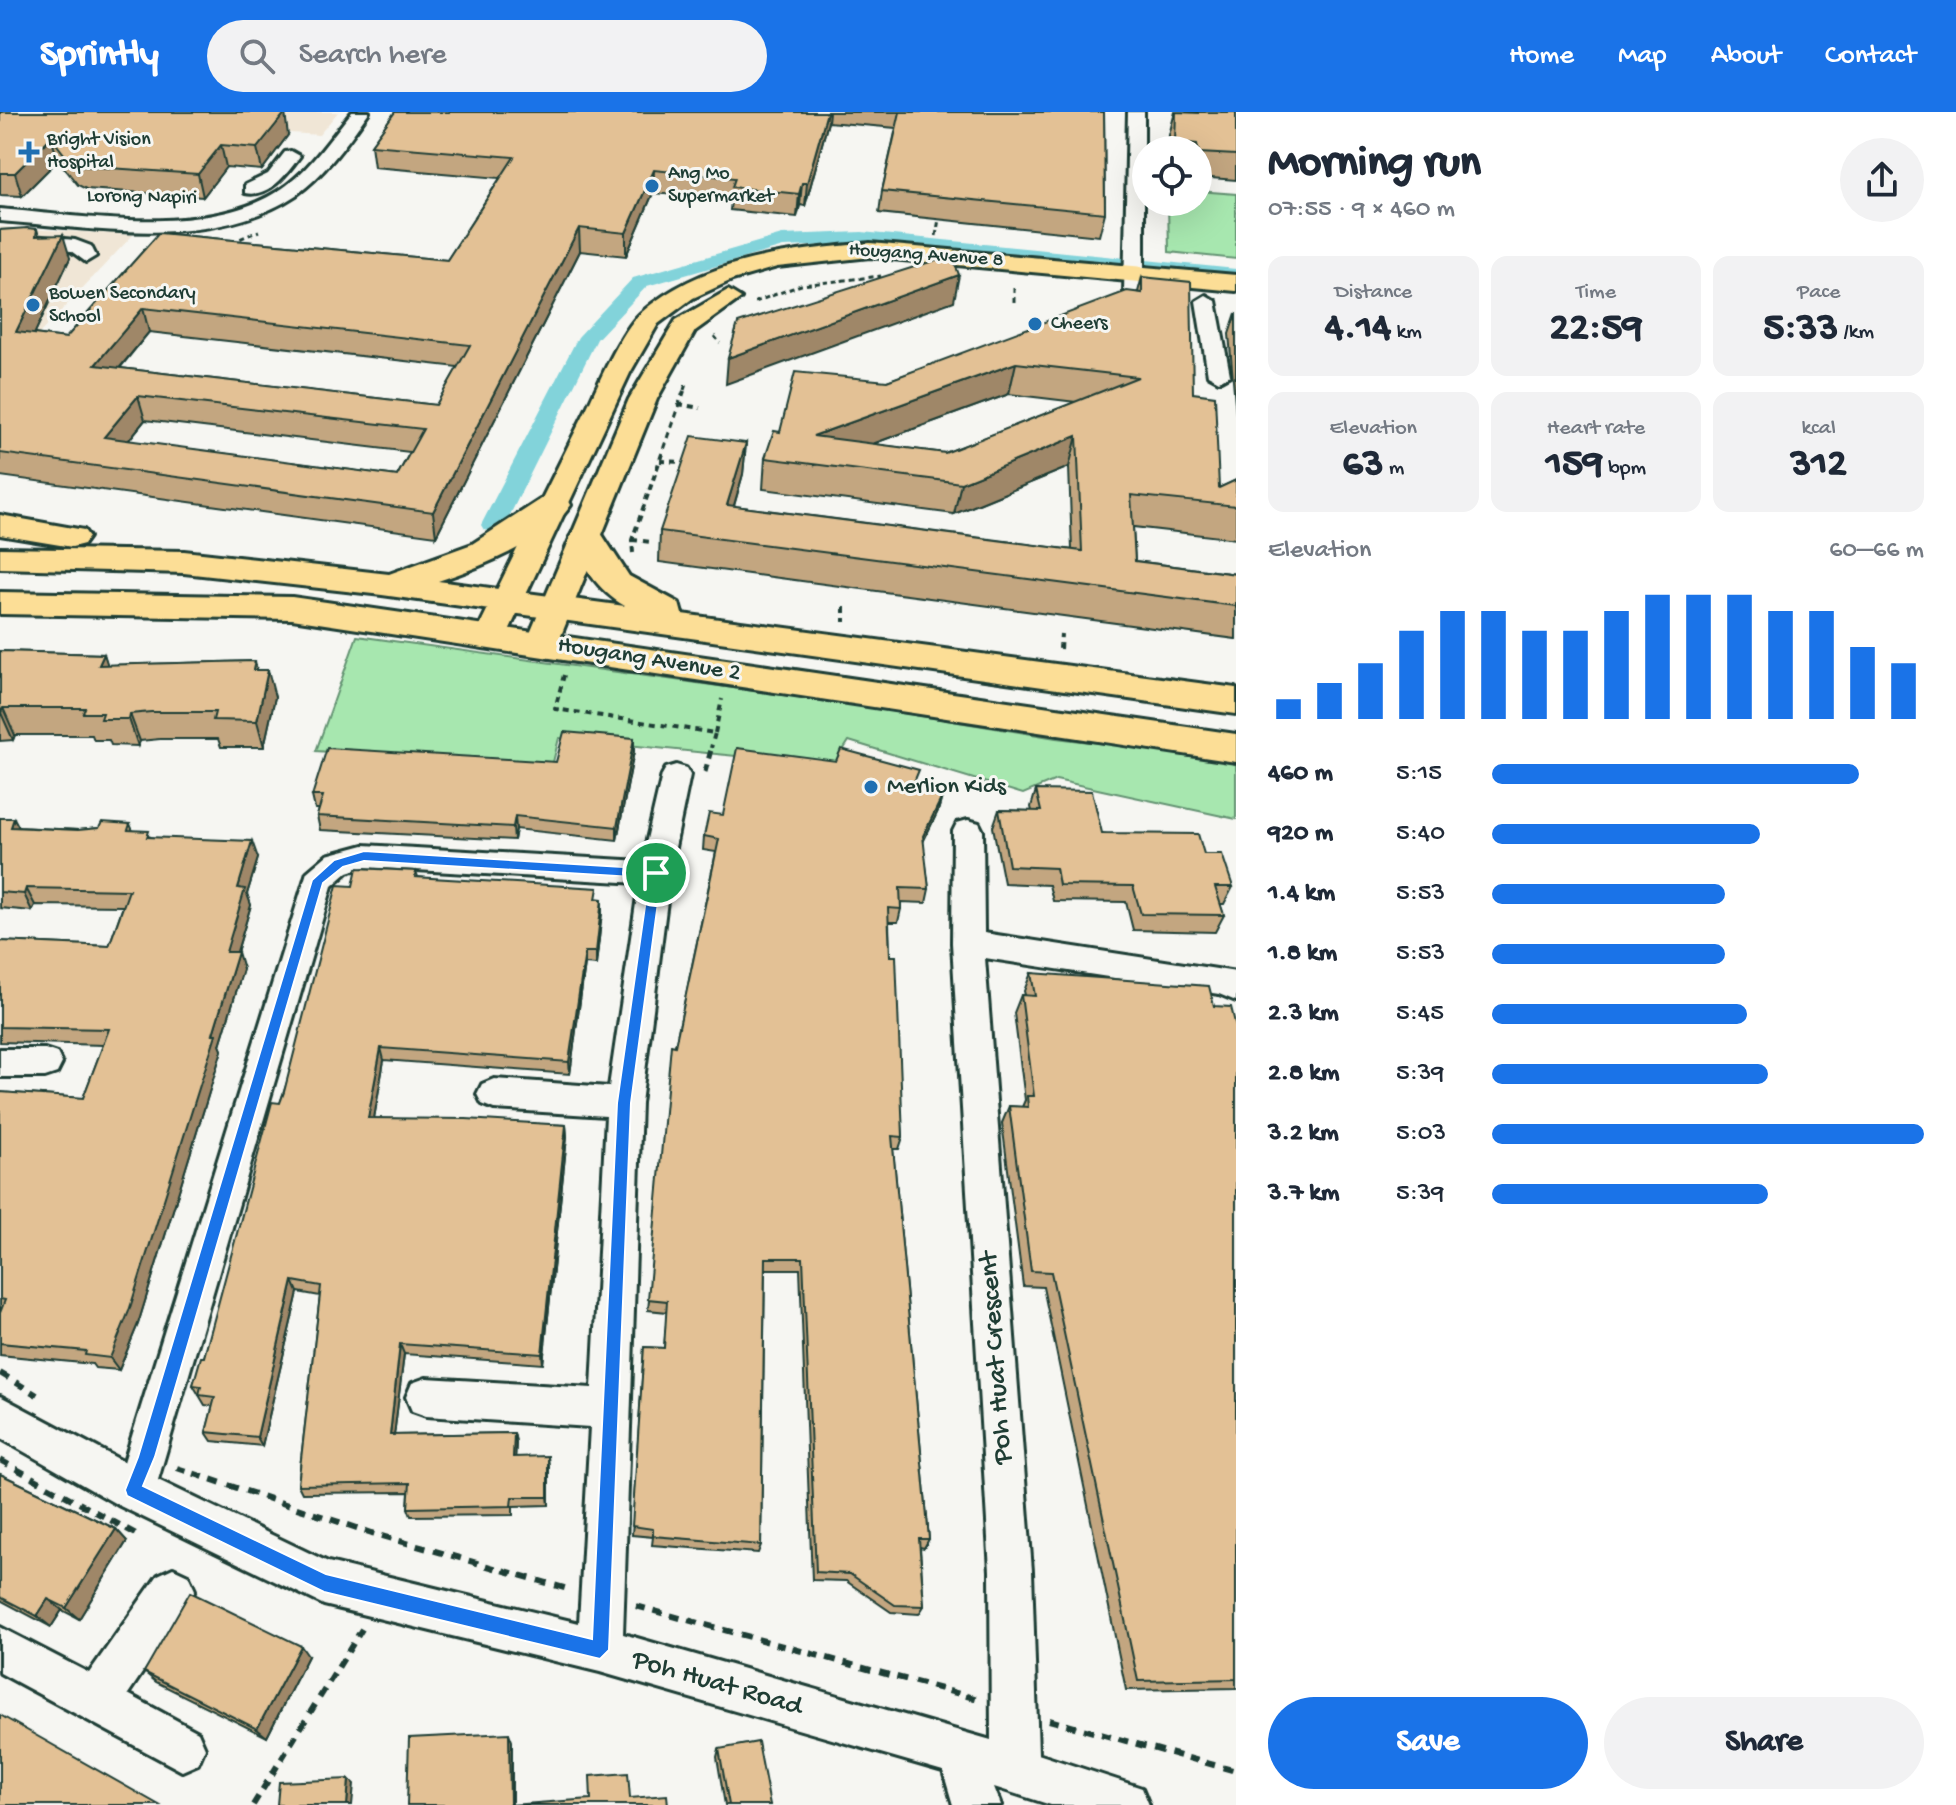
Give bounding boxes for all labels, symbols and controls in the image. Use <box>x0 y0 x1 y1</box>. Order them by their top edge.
search box <box>207 20 767 92</box>
text: Sprintly <box>40 34 159 78</box>
icon: search <box>235 34 279 78</box>
text: Search here <box>299 39 446 74</box>
text: Home <box>1509 40 1574 73</box>
text: Map <box>1618 40 1667 73</box>
text: About <box>1711 40 1781 73</box>
text: Contact <box>1825 40 1916 73</box>
place label: Bright Vision Hospital <box>46 129 151 175</box>
map controls <box>1132 136 1212 216</box>
button: locate <box>1132 136 1212 216</box>
button: share <box>1840 138 1924 222</box>
text: Morning run <box>1268 139 1481 191</box>
marker: Bright Vision Hospital <box>18 141 40 163</box>
place label: Ang Mo Supermarket <box>668 163 776 209</box>
marker: Ang Mo Supermarket <box>643 177 661 195</box>
street label: Lorong Napiri <box>87 186 197 210</box>
text: 07:55 · 9 × 460 m <box>1268 195 1455 226</box>
street label: Hougang Avenue 8 <box>848 239 1004 273</box>
text: Distance <box>1334 280 1412 306</box>
text: Time <box>1576 280 1616 306</box>
text: Pace <box>1797 280 1840 306</box>
place label: Bowen Secondary School <box>48 283 196 329</box>
marker: Bowen Secondary School <box>24 296 42 314</box>
text: 4.14 <box>1325 306 1391 353</box>
text: 22:59 <box>1550 306 1642 353</box>
text: 5:33 <box>1763 306 1838 353</box>
place label: Cheers <box>1051 313 1108 336</box>
marker: Cheers <box>1026 315 1044 333</box>
text: km <box>1391 320 1422 346</box>
text: /km <box>1838 320 1874 346</box>
text: Elevation <box>1330 416 1417 442</box>
text: Heart rate <box>1547 416 1645 442</box>
text: kcal <box>1801 416 1836 442</box>
text: 63 <box>1342 442 1383 489</box>
text: 159 <box>1546 442 1603 489</box>
text: 312 <box>1790 442 1847 489</box>
text: m <box>1383 456 1404 482</box>
text: bpm <box>1603 456 1646 482</box>
text: Elevation <box>1268 536 1371 567</box>
text: 60–66 m <box>1829 536 1924 567</box>
street label: Hougang Avenue 2 <box>555 631 743 689</box>
text: 460 m <box>1268 759 1333 790</box>
text: 5:15 <box>1396 759 1442 790</box>
place label: Merlion Kids <box>887 773 1007 802</box>
marker: Merlion Kids <box>862 778 880 796</box>
text: 920 m <box>1268 819 1333 850</box>
text: 5:40 <box>1396 819 1445 850</box>
pin <box>622 839 690 907</box>
icon: arrive <box>634 851 678 895</box>
text: 1.4 km <box>1268 879 1335 910</box>
text: 5:53 <box>1396 879 1445 910</box>
text: 1.8 km <box>1268 939 1337 970</box>
text: 5:53 <box>1396 939 1445 970</box>
text: 2.3 km <box>1268 999 1339 1030</box>
text: 5:45 <box>1396 999 1444 1030</box>
text: 2.8 km <box>1268 1059 1339 1090</box>
text: 5:39 <box>1396 1059 1444 1090</box>
text: 3.2 km <box>1268 1119 1339 1150</box>
text: 5:03 <box>1396 1119 1446 1150</box>
text: 3.7 km <box>1268 1179 1339 1210</box>
text: 5:39 <box>1396 1179 1444 1210</box>
street label: Poh Huat Crescent <box>973 1248 1021 1466</box>
street label: Poh Huat Road <box>627 1644 808 1725</box>
button: Save <box>1268 1697 1588 1789</box>
button: Share <box>1604 1697 1924 1789</box>

